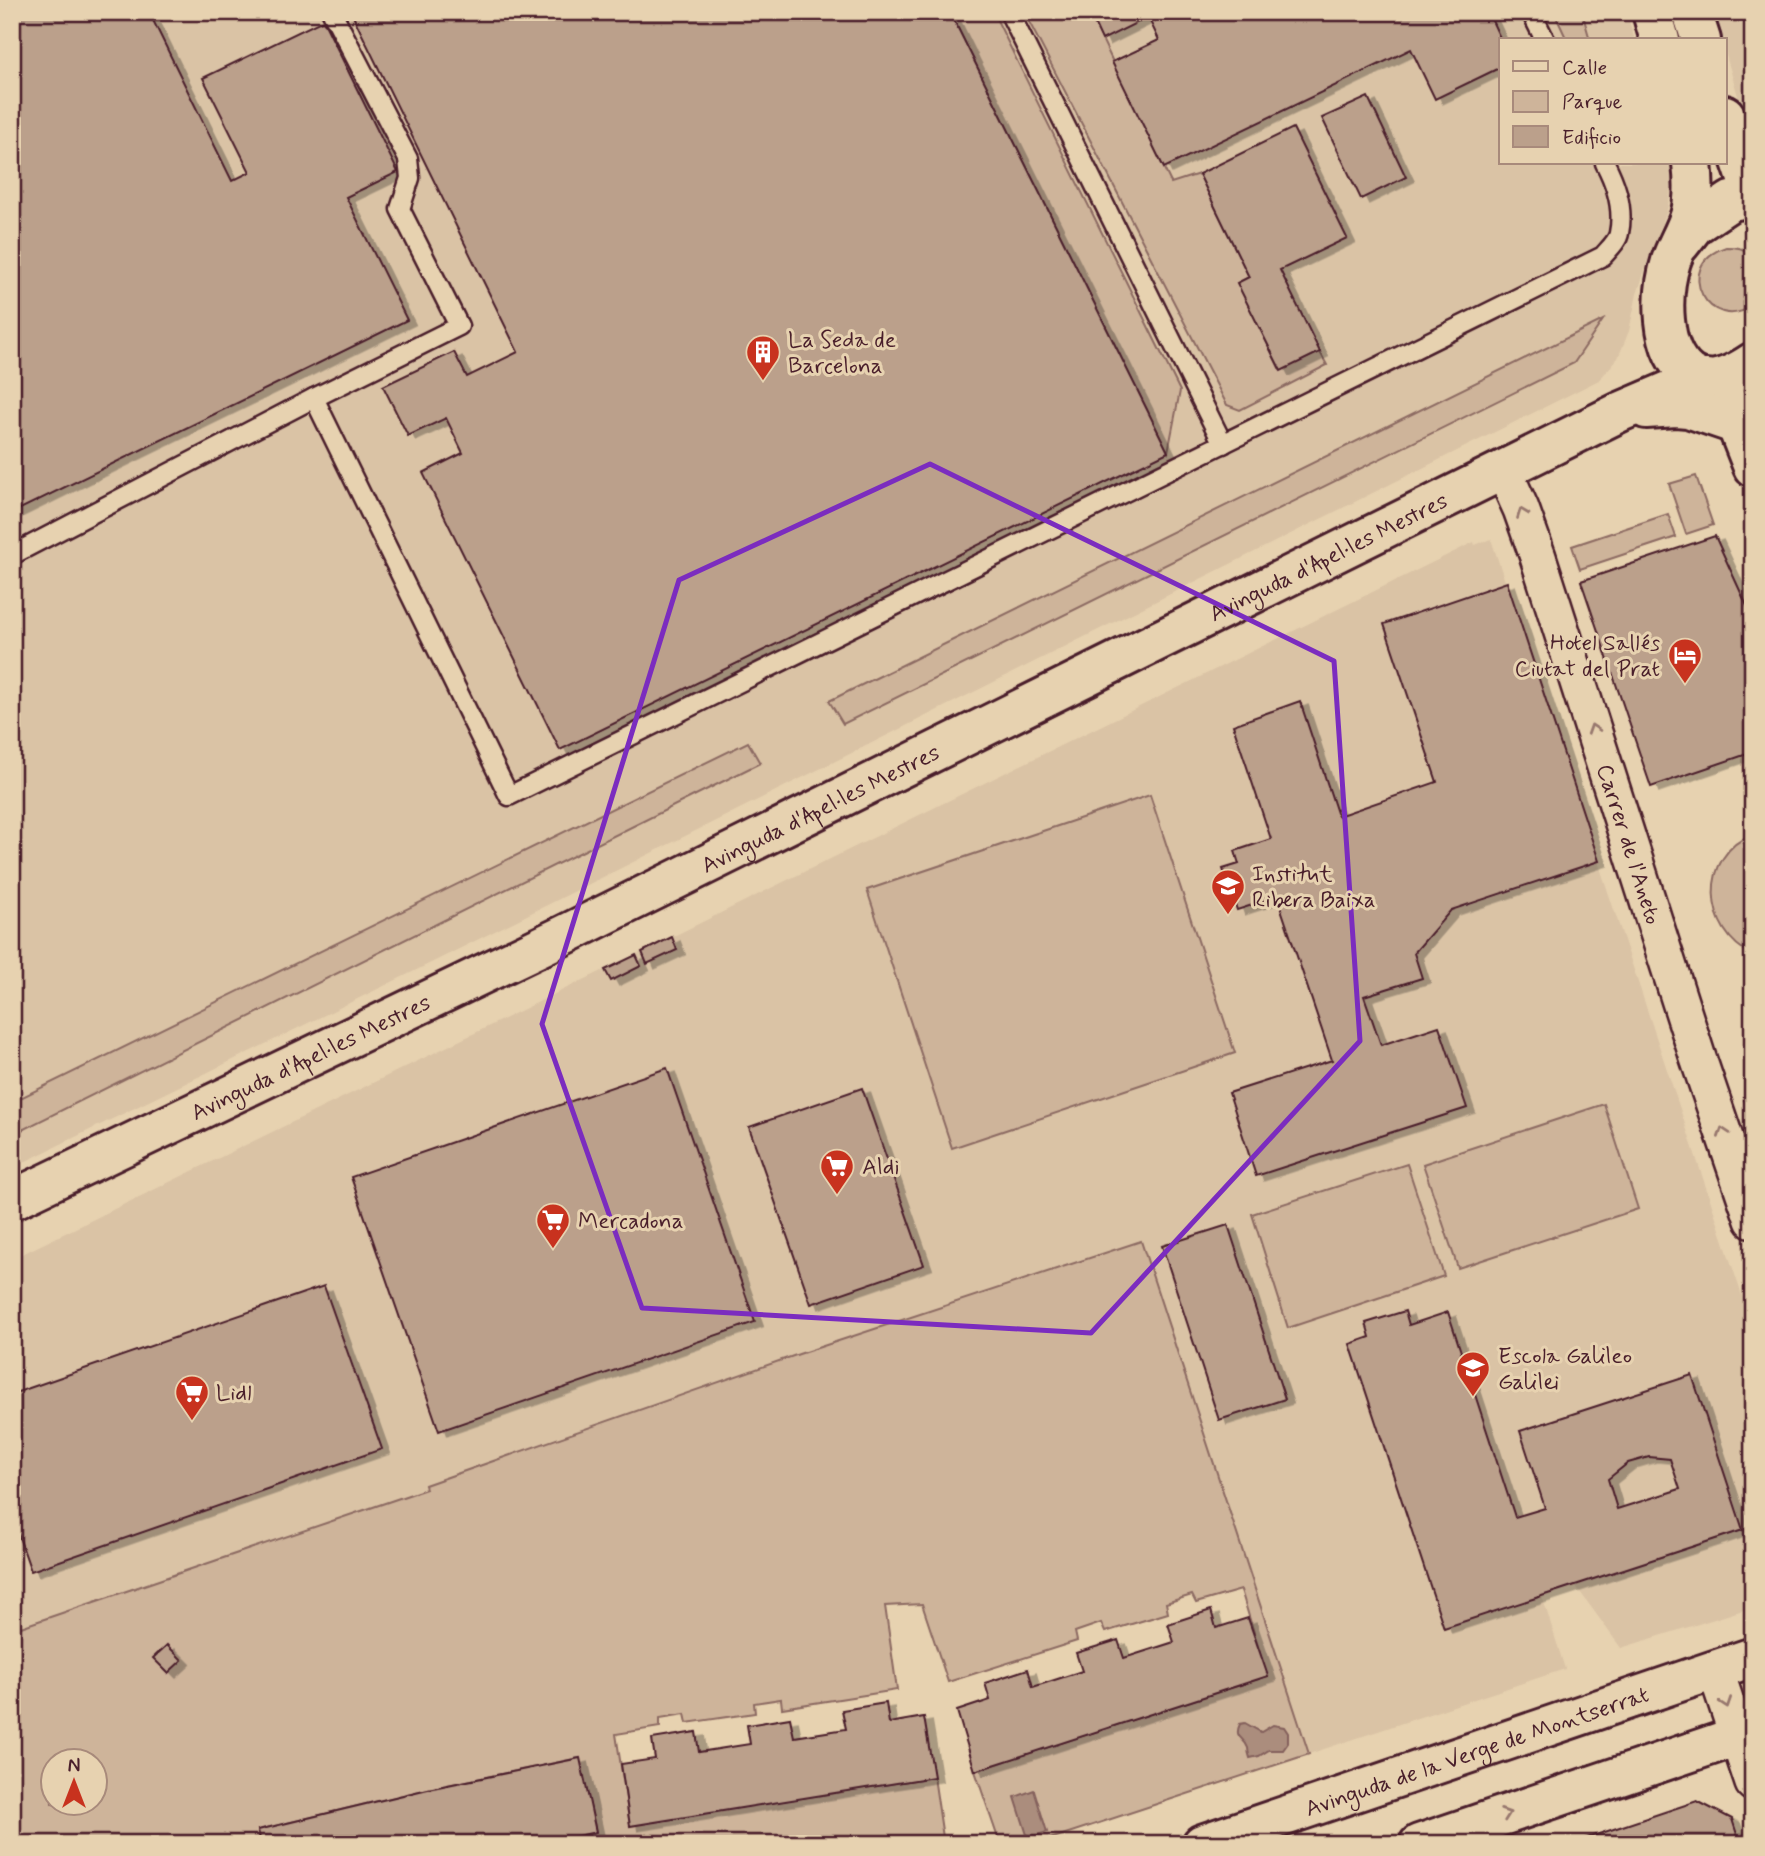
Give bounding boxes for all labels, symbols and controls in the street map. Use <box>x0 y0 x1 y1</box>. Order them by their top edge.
legend <box>1499 38 1726 164</box>
text: Calle <box>1562 54 1607 82</box>
text: Parque <box>1562 88 1623 116</box>
text: Edificio <box>1562 124 1621 152</box>
place label: La Seda de Barcelona <box>788 326 896 382</box>
building icon: La Seda de Barcelona <box>744 333 782 382</box>
street label: Avinguda d'Apel·les Mestres <box>1205 487 1453 630</box>
one-way arrow <box>1516 507 1530 519</box>
place label: Hotel Sallés Ciutat del Prat <box>1515 629 1660 685</box>
hotel icon: Hotel Sallés Ciutat del Prat <box>1666 636 1704 685</box>
one-way arrow <box>1586 723 1601 735</box>
street label: Avinguda d'Apel·les Mestres <box>697 738 945 882</box>
street label: Carrer de l'Aneto <box>1588 761 1667 928</box>
place label: Institut Ribera Baixa <box>1252 860 1376 916</box>
school or university icon: Institut Ribera Baixa <box>1209 867 1247 916</box>
street label: Avinguda d'Apel·les Mestres <box>187 988 436 1129</box>
one-way arrow <box>1717 1126 1731 1138</box>
supermarket icon: Aldi <box>818 1147 856 1196</box>
place label: Aldi <box>862 1153 900 1183</box>
supermarket icon: Mercadona <box>534 1201 572 1250</box>
place label: Mercadona <box>578 1207 684 1237</box>
place label: Escola Galileo Galilei <box>1498 1342 1632 1398</box>
school or university icon: Escola Galileo Galilei <box>1454 1349 1492 1398</box>
supermarket icon: Lidl <box>173 1373 211 1422</box>
place label: Lidl <box>216 1379 252 1409</box>
street label: Avinguda de la Verge de Montserrat <box>1301 1680 1653 1825</box>
one-way arrow <box>1718 1696 1732 1708</box>
north arrow <box>38 1748 108 1818</box>
text: N <box>68 1754 80 1779</box>
one-way arrow <box>1500 1808 1512 1822</box>

